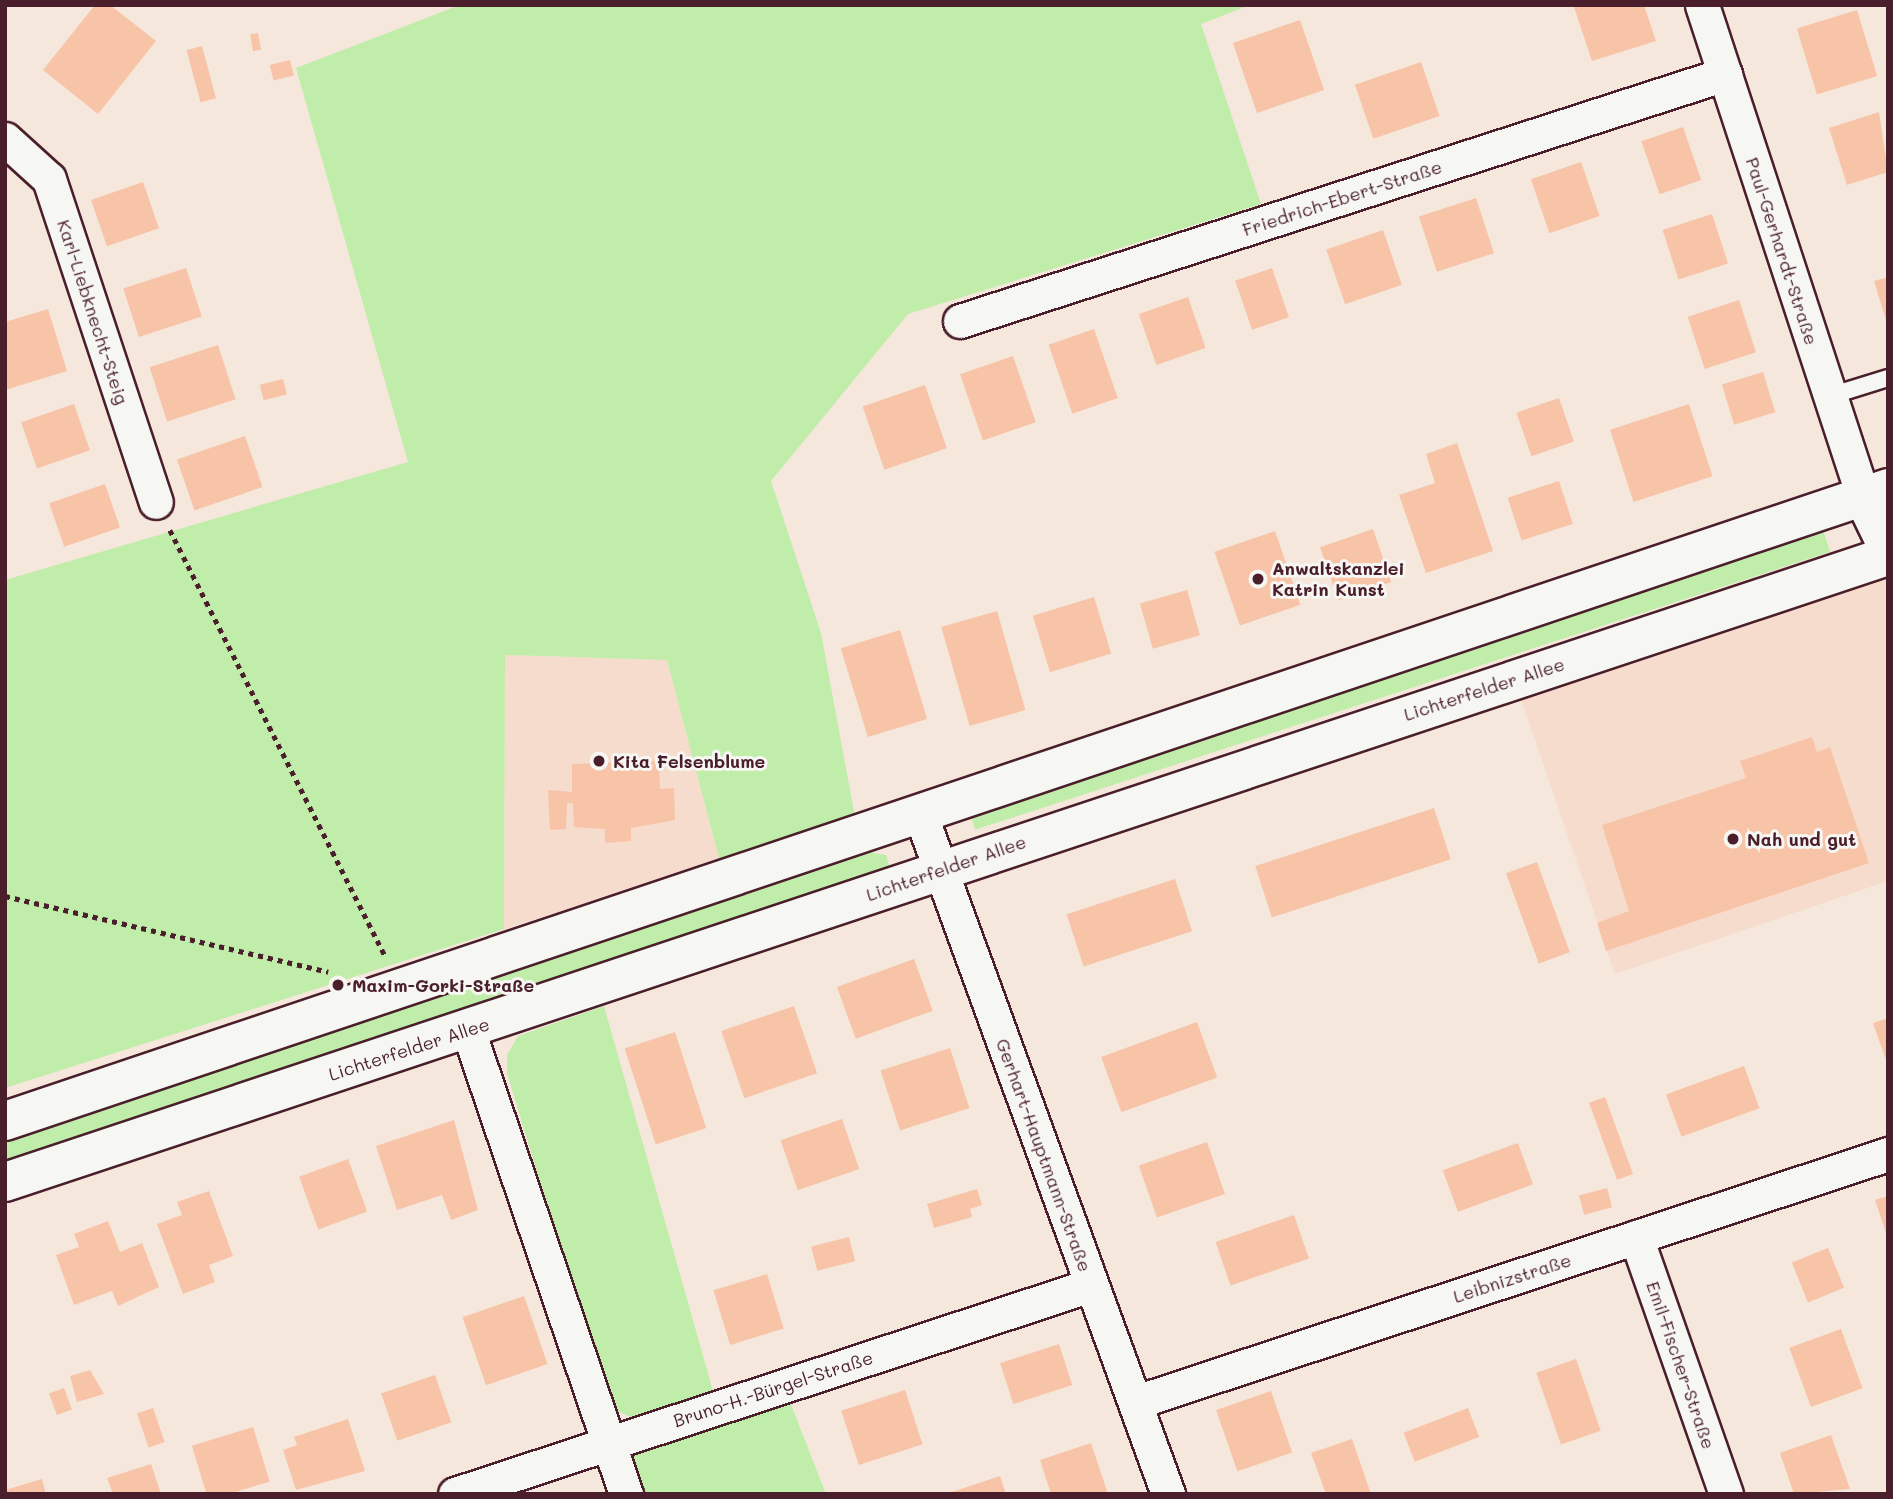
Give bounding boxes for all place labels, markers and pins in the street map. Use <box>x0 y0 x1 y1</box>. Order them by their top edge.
place label: Anwaltskanzlei Katrin Kunst <box>1272 558 1405 600</box>
marker: Anwaltskanzlei Katrin Kunst <box>1250 571 1266 587</box>
place label: Kita Felsenblume <box>613 750 765 772</box>
marker: Kita Felsenblume <box>591 753 607 769</box>
place label: Nah und gut <box>1747 828 1856 850</box>
marker: Nah und gut <box>1725 831 1741 847</box>
place label: Maxim-Gorki-Straße <box>352 974 534 996</box>
marker: Maxim-Gorki-Straße <box>330 977 346 993</box>

